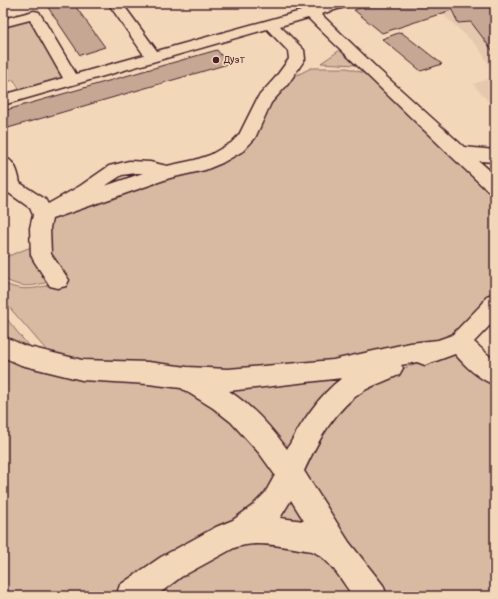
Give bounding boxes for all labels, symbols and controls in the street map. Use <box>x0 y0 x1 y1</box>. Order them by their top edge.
place label: Дуэт <box>223 54 245 66</box>
marker: Дуэт <box>211 55 221 65</box>

